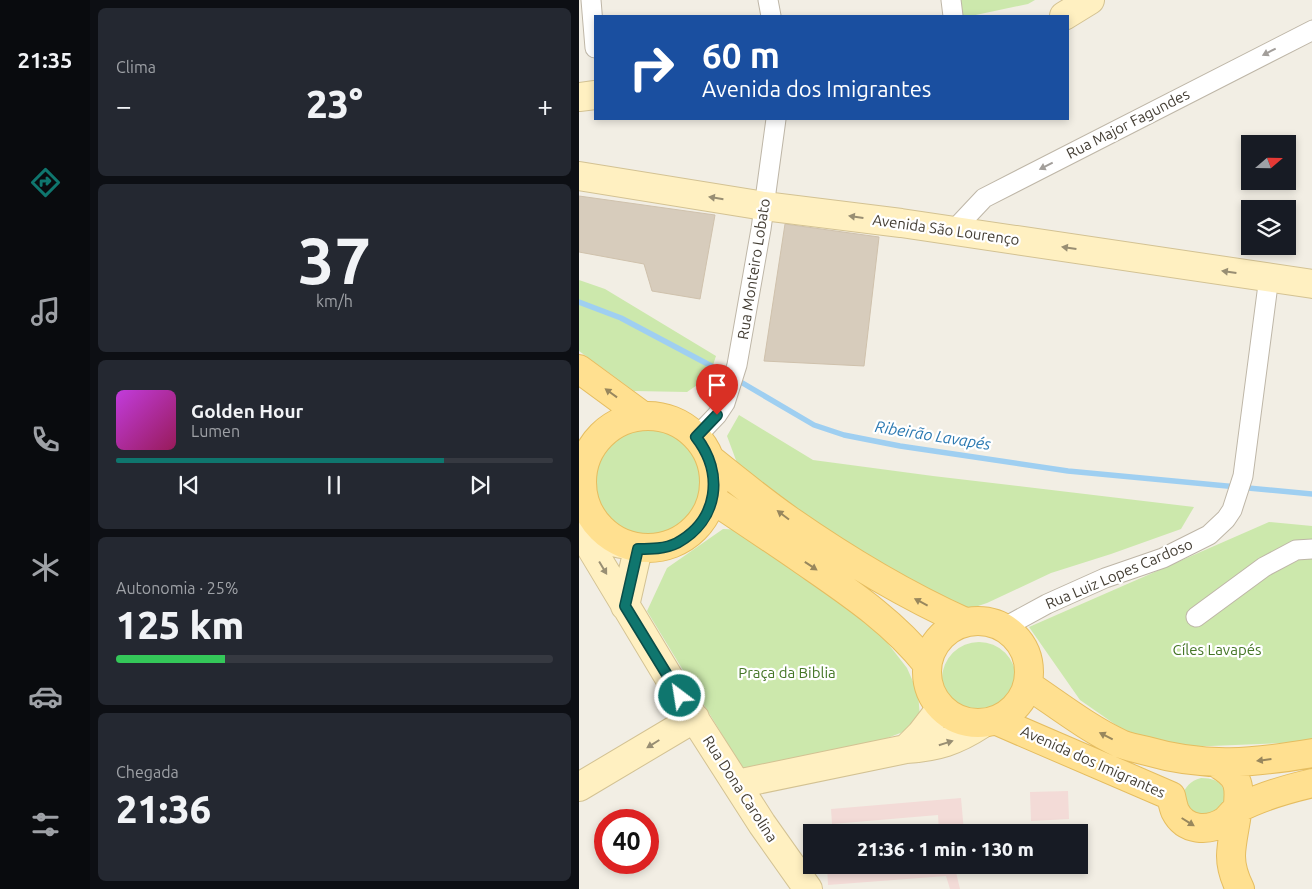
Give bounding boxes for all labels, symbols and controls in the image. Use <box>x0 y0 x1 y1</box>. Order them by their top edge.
icon: right <box>619 35 684 100</box>
text: 60 m <box>702 35 780 75</box>
text: 21:35 <box>17 47 73 72</box>
one-way arrow <box>1262 48 1276 56</box>
text: Clima <box>116 58 156 76</box>
text: Avenida dos Imigrantes <box>702 76 931 101</box>
text: 23° <box>306 83 363 125</box>
street label: Rua Major Fagundes <box>1063 85 1192 162</box>
text: − <box>116 90 132 121</box>
text: + <box>537 90 553 121</box>
north arrow <box>1241 135 1297 190</box>
map controls <box>1241 135 1296 255</box>
one-way arrow <box>1039 162 1053 170</box>
icon: directions <box>28 165 63 200</box>
one-way arrow <box>708 194 724 202</box>
street label: Rua Monteiro Lobato <box>734 197 773 341</box>
button: layers <box>1241 200 1296 255</box>
street label: Avenida São Lourenço <box>871 211 1021 248</box>
one-way arrow <box>847 213 863 221</box>
text: 37 <box>298 223 371 296</box>
one-way arrow <box>1060 244 1076 252</box>
one-way arrow <box>1221 267 1237 275</box>
text: km/h <box>316 292 353 310</box>
icon: music <box>28 294 63 329</box>
pin <box>696 364 738 415</box>
icon: arrive <box>703 371 731 399</box>
one-way arrow <box>605 387 618 398</box>
text: Golden Hour <box>191 400 303 422</box>
water label: Ribeirão Lavapés <box>874 417 992 453</box>
icon: phone <box>28 422 63 457</box>
text: Lumen <box>191 422 240 440</box>
icon: previous <box>175 471 203 499</box>
icon: pause <box>320 471 348 499</box>
icon: next <box>466 471 494 499</box>
one-way arrow <box>777 510 790 521</box>
street label: Rua Luiz Lopes Cardoso <box>1043 535 1195 612</box>
icon: climate <box>28 550 63 585</box>
one-way arrow <box>598 561 607 574</box>
one-way arrow <box>804 561 817 570</box>
text: Autonomia · 25% <box>116 579 238 597</box>
one-way arrow <box>913 598 928 606</box>
text: 125 km <box>116 604 244 646</box>
park label: Cíles Lavapés <box>1173 641 1261 658</box>
park label: Praça da Biblia <box>738 664 836 681</box>
position arrow <box>653 669 705 721</box>
icon: car <box>28 679 63 714</box>
street label: Avenida dos Imigrantes <box>1018 722 1168 801</box>
street label: Rua Dona Carolina <box>700 732 781 845</box>
one-way arrow <box>1099 732 1113 740</box>
one-way arrow <box>938 738 953 746</box>
one-way arrow <box>647 739 660 748</box>
one-way arrow <box>1256 756 1272 764</box>
text: Chegada <box>116 763 179 781</box>
text: 21:36 <box>116 788 211 830</box>
icon: filters <box>28 807 63 842</box>
speed limit sign: 40 <box>594 809 659 874</box>
one-way arrow <box>1181 818 1195 827</box>
text: 21:36 · 1 min · 130 m <box>857 838 1034 860</box>

